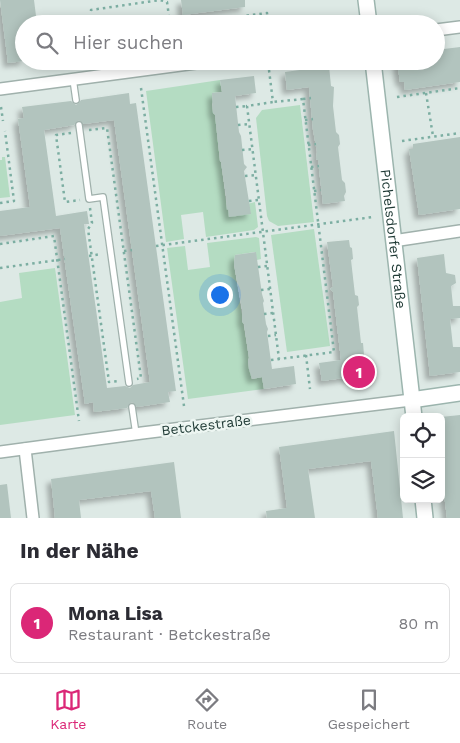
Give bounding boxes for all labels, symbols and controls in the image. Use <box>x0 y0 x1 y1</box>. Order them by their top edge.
search box <box>15 15 445 70</box>
icon: search <box>33 29 61 57</box>
text: Hier suchen <box>73 31 184 54</box>
street label: Pichelsdorfer Straße <box>378 168 409 309</box>
your location <box>207 282 233 308</box>
pin: 1 <box>343 353 375 391</box>
street label: Betckestraße <box>160 412 252 438</box>
map controls <box>400 413 445 503</box>
button: locate <box>400 413 445 458</box>
button: layers <box>400 458 445 503</box>
text: In der Nähe <box>20 538 139 563</box>
text: Mona Lisa <box>68 602 163 625</box>
text: 1 <box>34 614 40 633</box>
text: 80 m <box>398 614 439 633</box>
text: Restaurant · Betckestraße <box>68 625 271 644</box>
tab: Karte <box>50 686 86 732</box>
tab: Route <box>187 686 227 732</box>
tab: Gespeichert <box>328 686 410 732</box>

